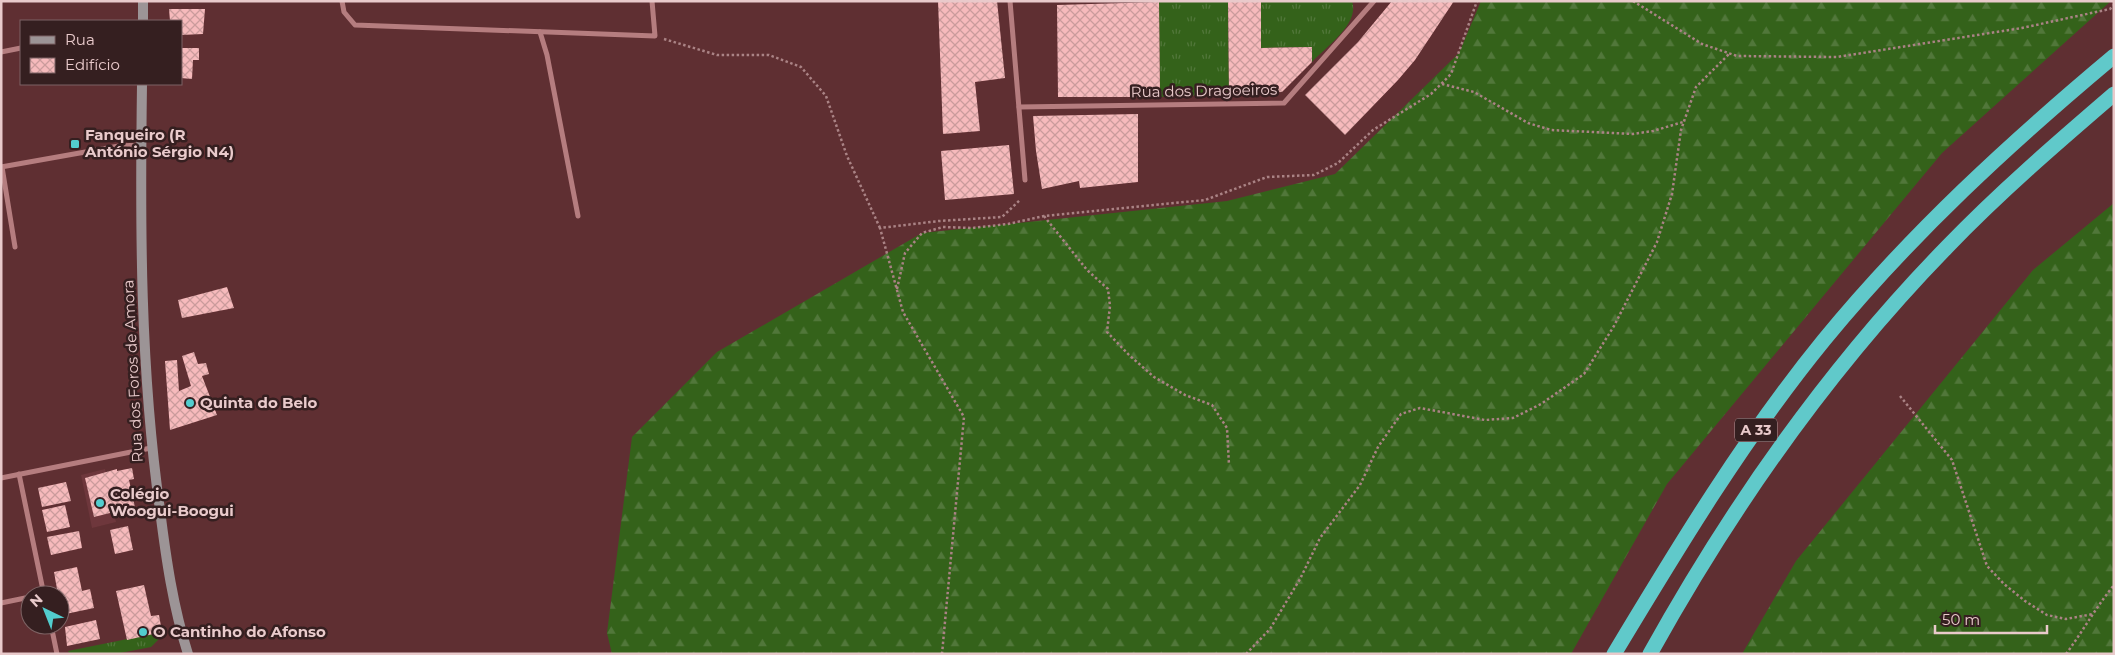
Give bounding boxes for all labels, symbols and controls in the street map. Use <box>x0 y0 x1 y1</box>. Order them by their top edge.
legend <box>20 20 182 85</box>
text: Rua <box>65 30 95 49</box>
text: Edifício <box>65 55 120 74</box>
street label: Rua dos Dragoeiros <box>1131 80 1277 101</box>
place label: Fanqueiro (R António Sérgio N4) <box>84 125 234 161</box>
marker: Fanqueiro (R António Sérgio N4) <box>69 138 81 150</box>
street label: Rua dos Foros de Amora <box>118 279 147 463</box>
place label: Quinta do Belo <box>200 393 318 412</box>
marker: Quinta do Belo <box>184 397 196 409</box>
road number: A 33 <box>1735 418 1777 442</box>
place label: Colégio Woogui-Boogui <box>110 484 234 520</box>
marker: Colégio Woogui-Boogui <box>94 497 106 509</box>
north arrow <box>20 585 70 635</box>
text: N <box>26 590 46 611</box>
scale bar <box>1935 602 2048 634</box>
text: 50 m <box>1942 610 1980 629</box>
place label: O Cantinho do Afonso <box>153 622 326 641</box>
marker: O Cantinho do Afonso <box>137 626 149 638</box>

